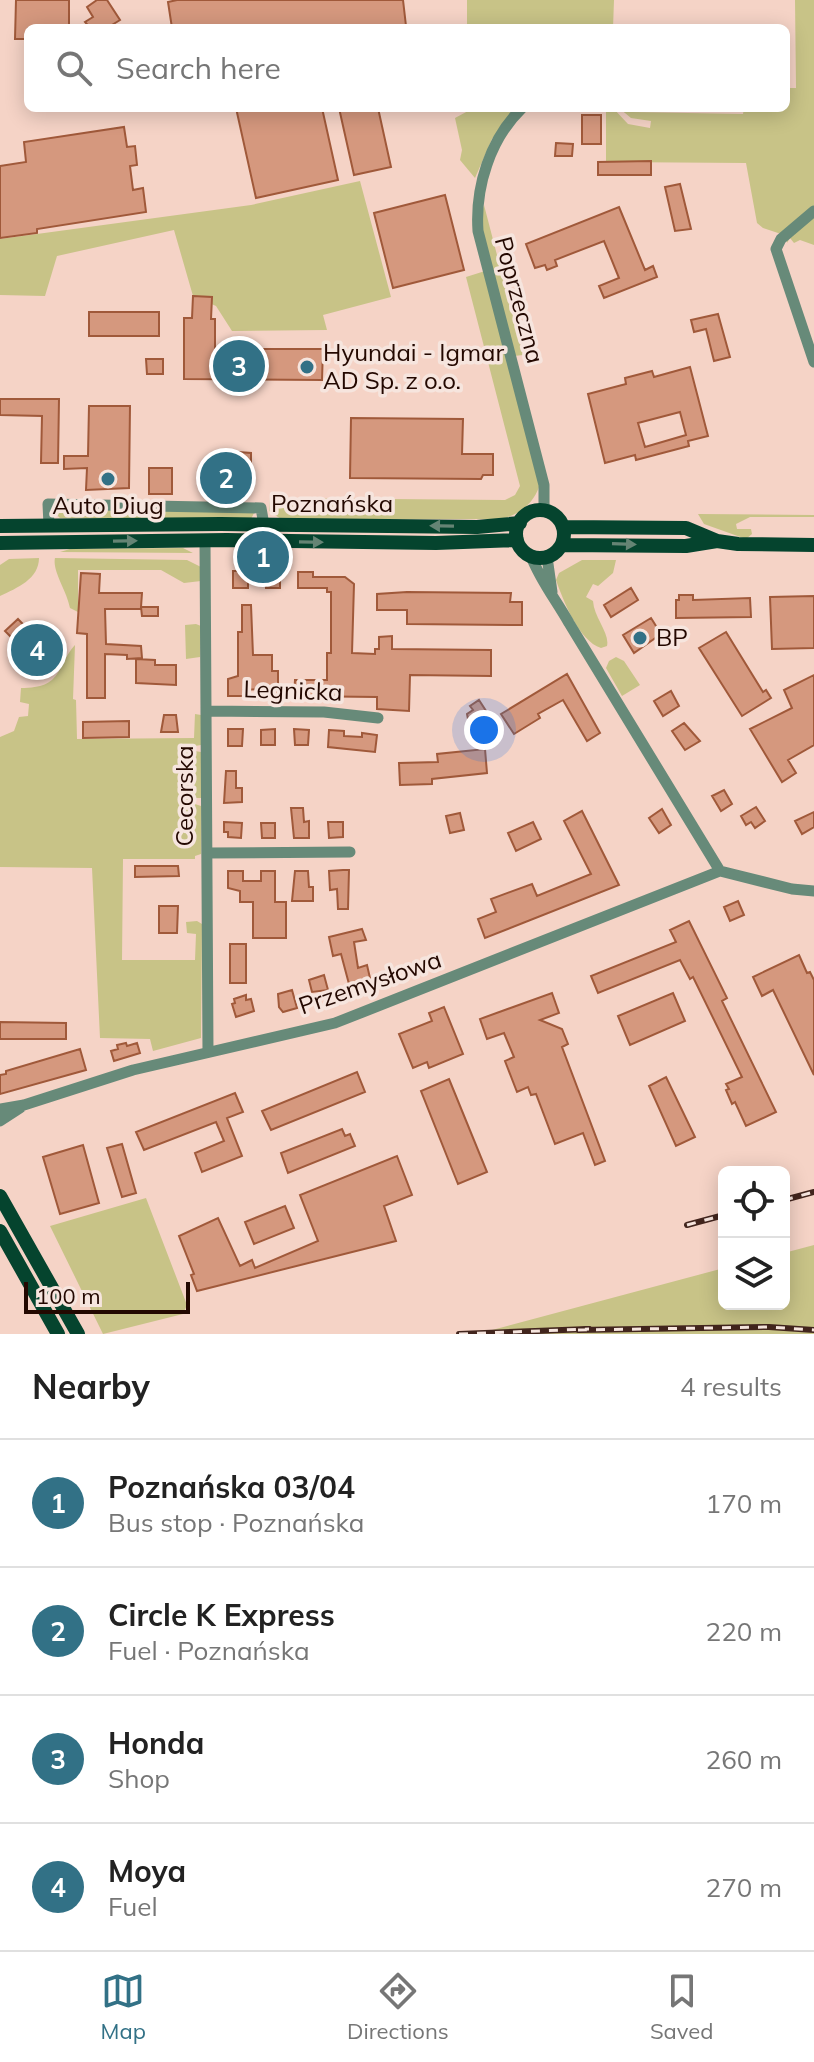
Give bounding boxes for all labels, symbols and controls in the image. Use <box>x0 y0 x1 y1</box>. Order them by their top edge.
search box <box>24 24 790 112</box>
icon: search <box>52 46 96 90</box>
text: Search here <box>116 49 281 87</box>
street label: Poprzeczna <box>489 233 551 366</box>
pin: 3 <box>213 336 265 396</box>
place label: Hyundai - Igmar AD Sp. z o.o. <box>323 337 505 395</box>
marker: Hyundai - Igmar AD Sp. z o.o. <box>298 358 316 376</box>
pin: 2 <box>200 448 252 508</box>
marker: Auto Diug <box>99 470 117 488</box>
street label: Poznańska <box>271 488 393 518</box>
place label: Auto Diug <box>52 490 164 520</box>
one-way arrow <box>429 520 454 533</box>
pin: 1 <box>237 527 289 587</box>
one-way arrow <box>113 535 138 547</box>
one-way arrow <box>299 535 324 548</box>
one-way arrow <box>612 538 637 551</box>
pin: 4 <box>11 620 63 680</box>
place label: BP <box>656 622 688 652</box>
marker: BP <box>631 629 649 647</box>
street label: Legnicka <box>243 673 343 707</box>
your location <box>464 710 504 750</box>
street label: Cecorska <box>169 745 199 847</box>
street label: Przemysłowa <box>294 944 445 1020</box>
map controls <box>718 1166 790 1310</box>
button: locate <box>718 1166 790 1238</box>
button: layers <box>718 1238 790 1310</box>
scale bar <box>24 1278 190 1314</box>
text: 100 m <box>36 1282 101 1310</box>
text: Nearby <box>32 1365 150 1408</box>
text: 4 results <box>680 1370 782 1403</box>
text: Poznańska 03/04 <box>108 1468 355 1506</box>
text: 1 <box>50 1487 66 1520</box>
text: 170 m <box>706 1487 782 1520</box>
text: Bus stop · Poznańska <box>108 1506 364 1539</box>
text: Circle K Express <box>108 1596 335 1634</box>
text: 2 <box>50 1615 66 1648</box>
text: 220 m <box>706 1615 782 1648</box>
text: Fuel · Poznańska <box>108 1634 310 1667</box>
text: Honda <box>108 1724 204 1762</box>
text: 3 <box>50 1743 66 1776</box>
text: 260 m <box>706 1743 782 1776</box>
text: Shop <box>108 1762 170 1795</box>
text: Moya <box>108 1852 186 1890</box>
text: 4 <box>50 1871 66 1904</box>
text: 270 m <box>706 1871 782 1904</box>
text: Fuel <box>108 1890 158 1923</box>
tab: Map <box>101 1969 146 2045</box>
tab: Directions <box>347 1969 449 2045</box>
tab: Saved <box>650 1969 713 2045</box>

